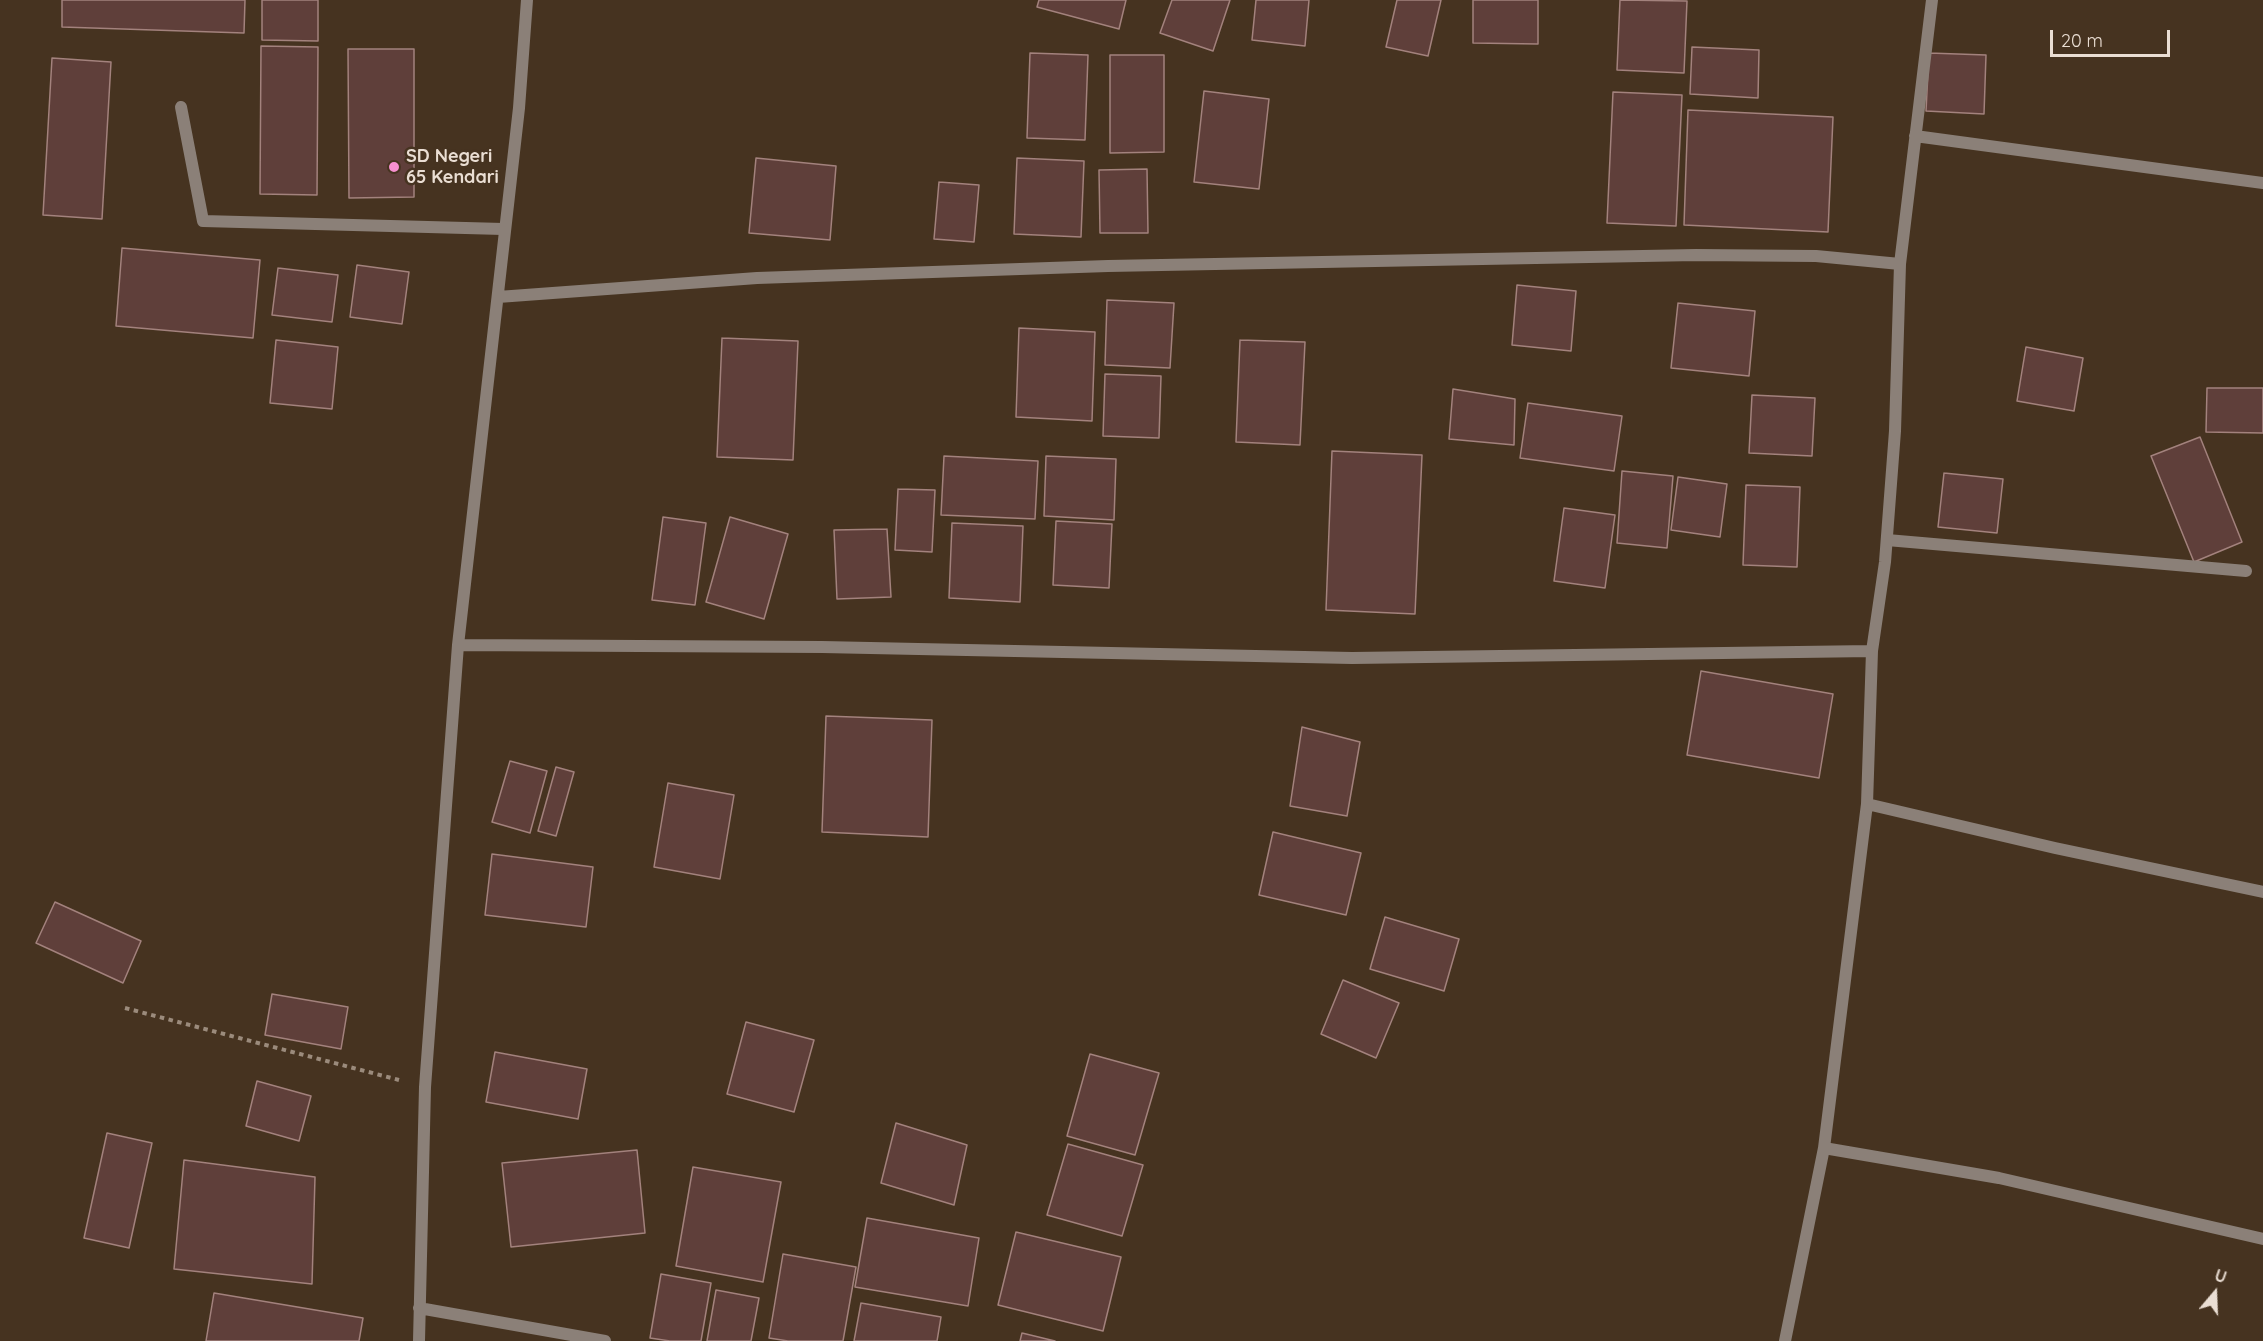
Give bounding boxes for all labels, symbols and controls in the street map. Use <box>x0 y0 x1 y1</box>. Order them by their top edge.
scale bar <box>2053 18 2173 56</box>
text: 20 m <box>2061 29 2103 52</box>
place label: SD Negeri 65 Kendari <box>406 146 499 188</box>
marker: SD Negeri 65 Kendari <box>387 160 401 174</box>
north arrow <box>2185 1263 2245 1323</box>
text: U <box>2212 1265 2229 1287</box>

